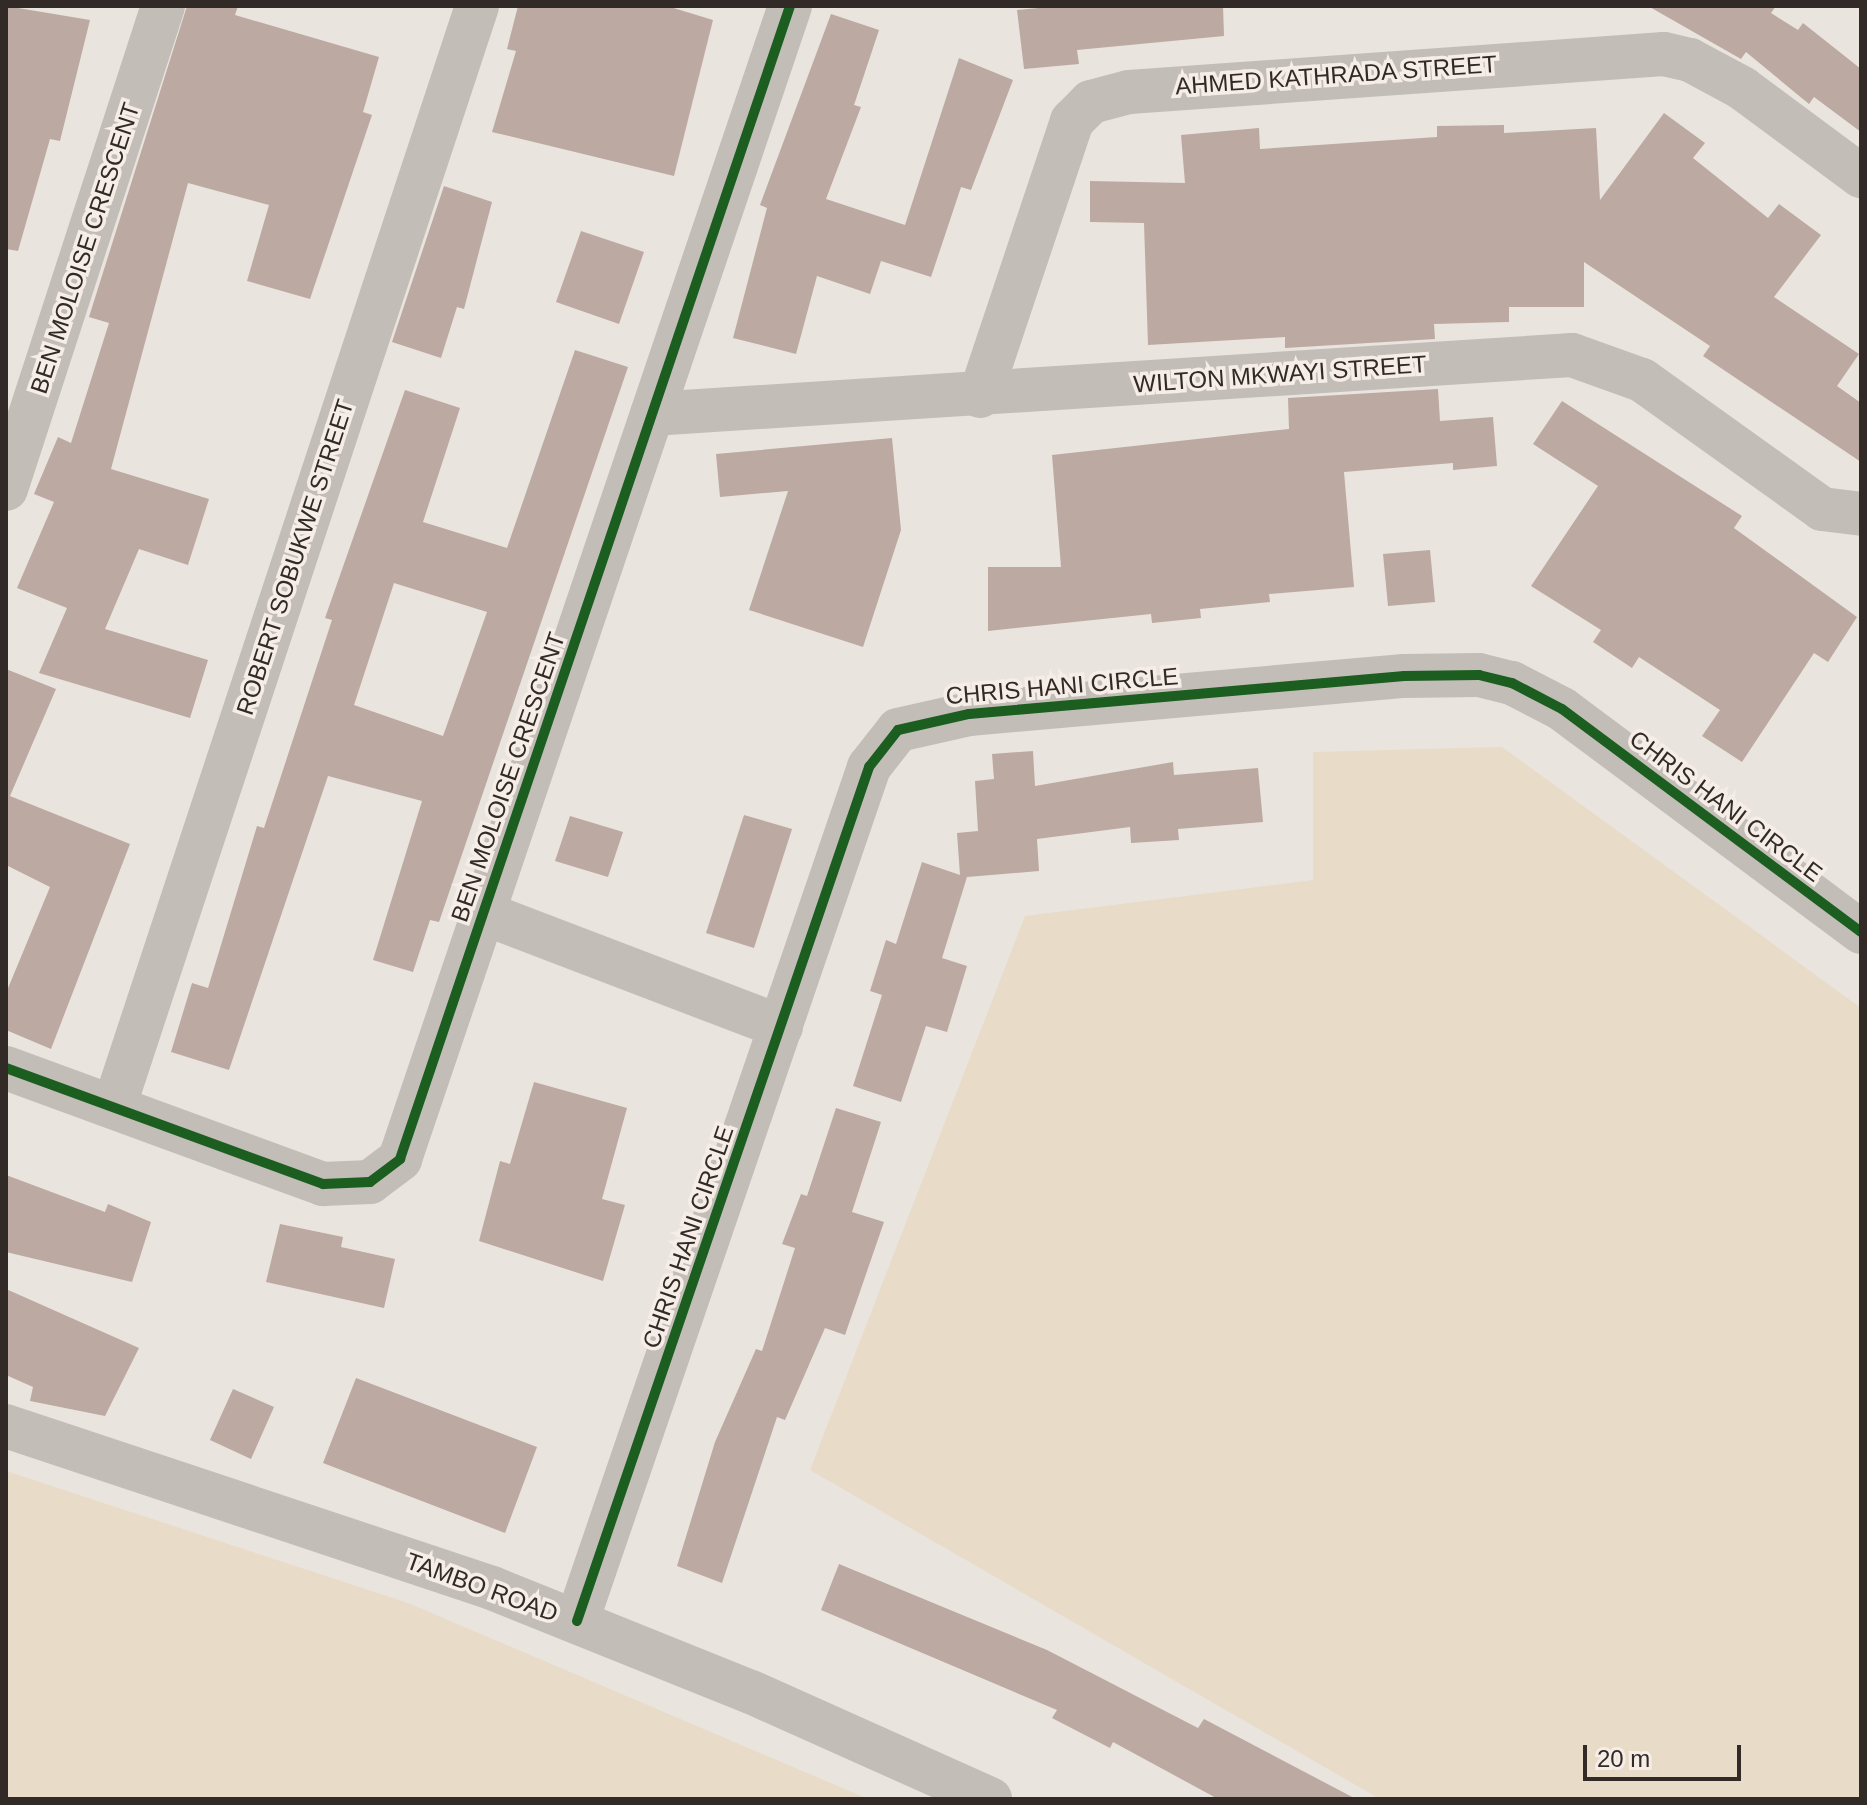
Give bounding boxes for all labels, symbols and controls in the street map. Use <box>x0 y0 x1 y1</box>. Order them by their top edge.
street label: AHMED KATHRADA STREET <box>1174 49 1498 101</box>
street label: BEN MOLOISE CRESCENT <box>24 99 146 397</box>
street label: WILTON MKWAYI STREET <box>1132 349 1428 399</box>
street label: ROBERT SOBUKWE STREET <box>230 395 360 719</box>
street label: BEN MOLOISE CRESCENT <box>445 629 571 925</box>
street label: CHRIS HANI CIRCLE <box>945 661 1179 711</box>
street label: CHRIS HANI CIRCLE <box>1624 724 1828 888</box>
street label: CHRIS HANI CIRCLE <box>636 1122 740 1352</box>
street label: TAMBO ROAD <box>402 1546 562 1628</box>
scale bar <box>1587 1729 1745 1779</box>
text: 20 m <box>1597 1745 1650 1772</box>

